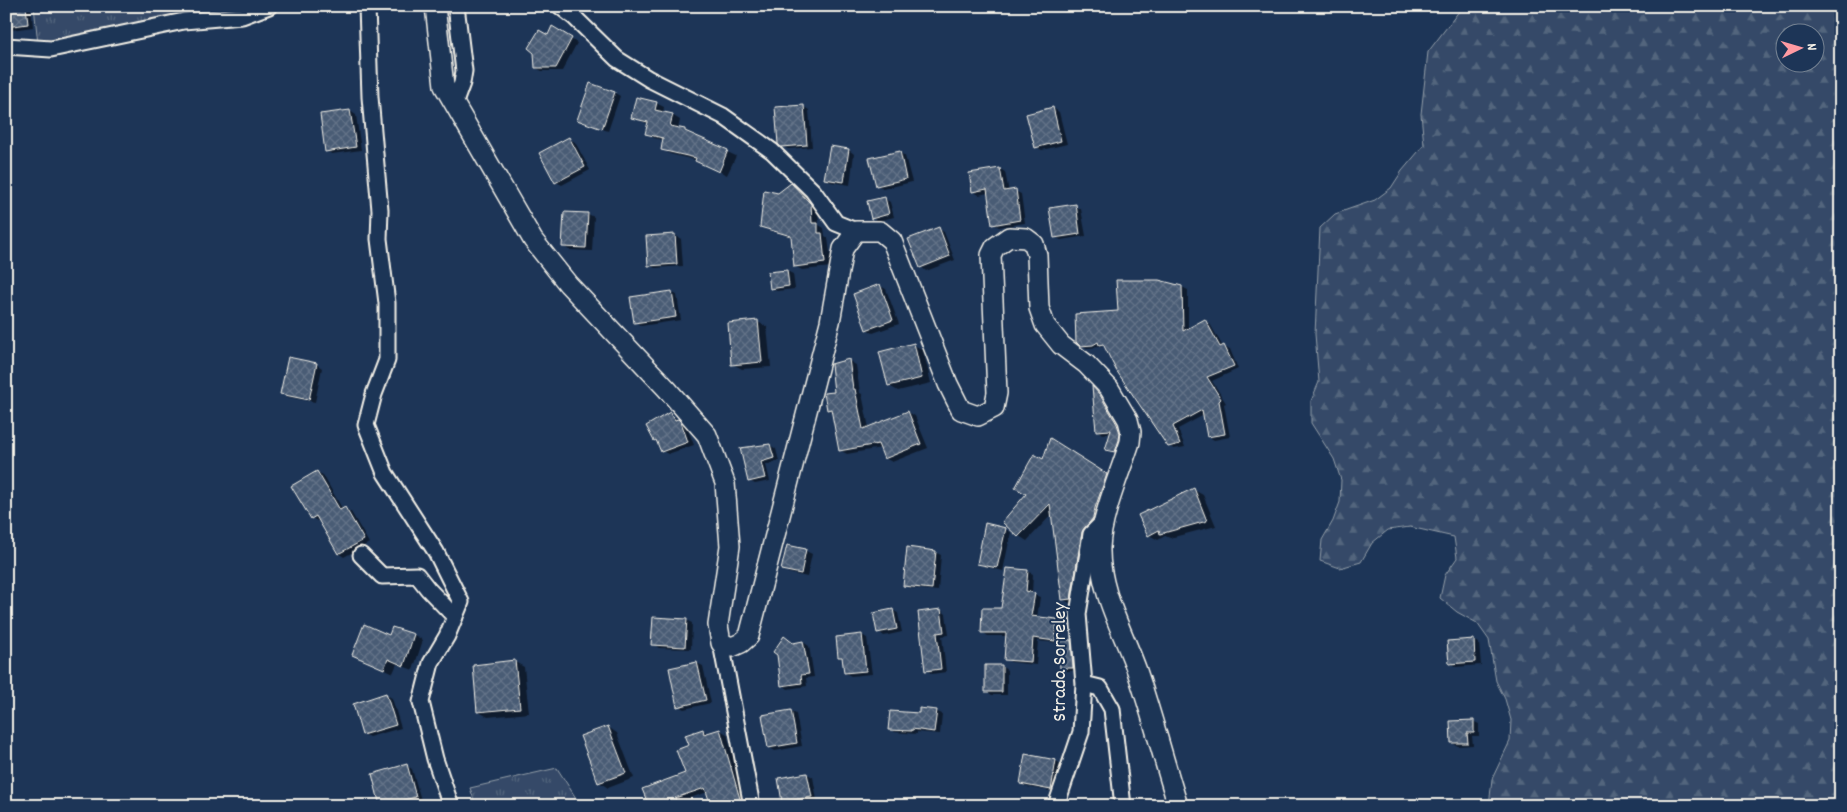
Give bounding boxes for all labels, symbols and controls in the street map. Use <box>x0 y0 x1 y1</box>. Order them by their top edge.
north arrow <box>1774 22 1824 72</box>
text: N <box>1801 43 1821 51</box>
street label: Strada Sorreley <box>1047 601 1075 722</box>

